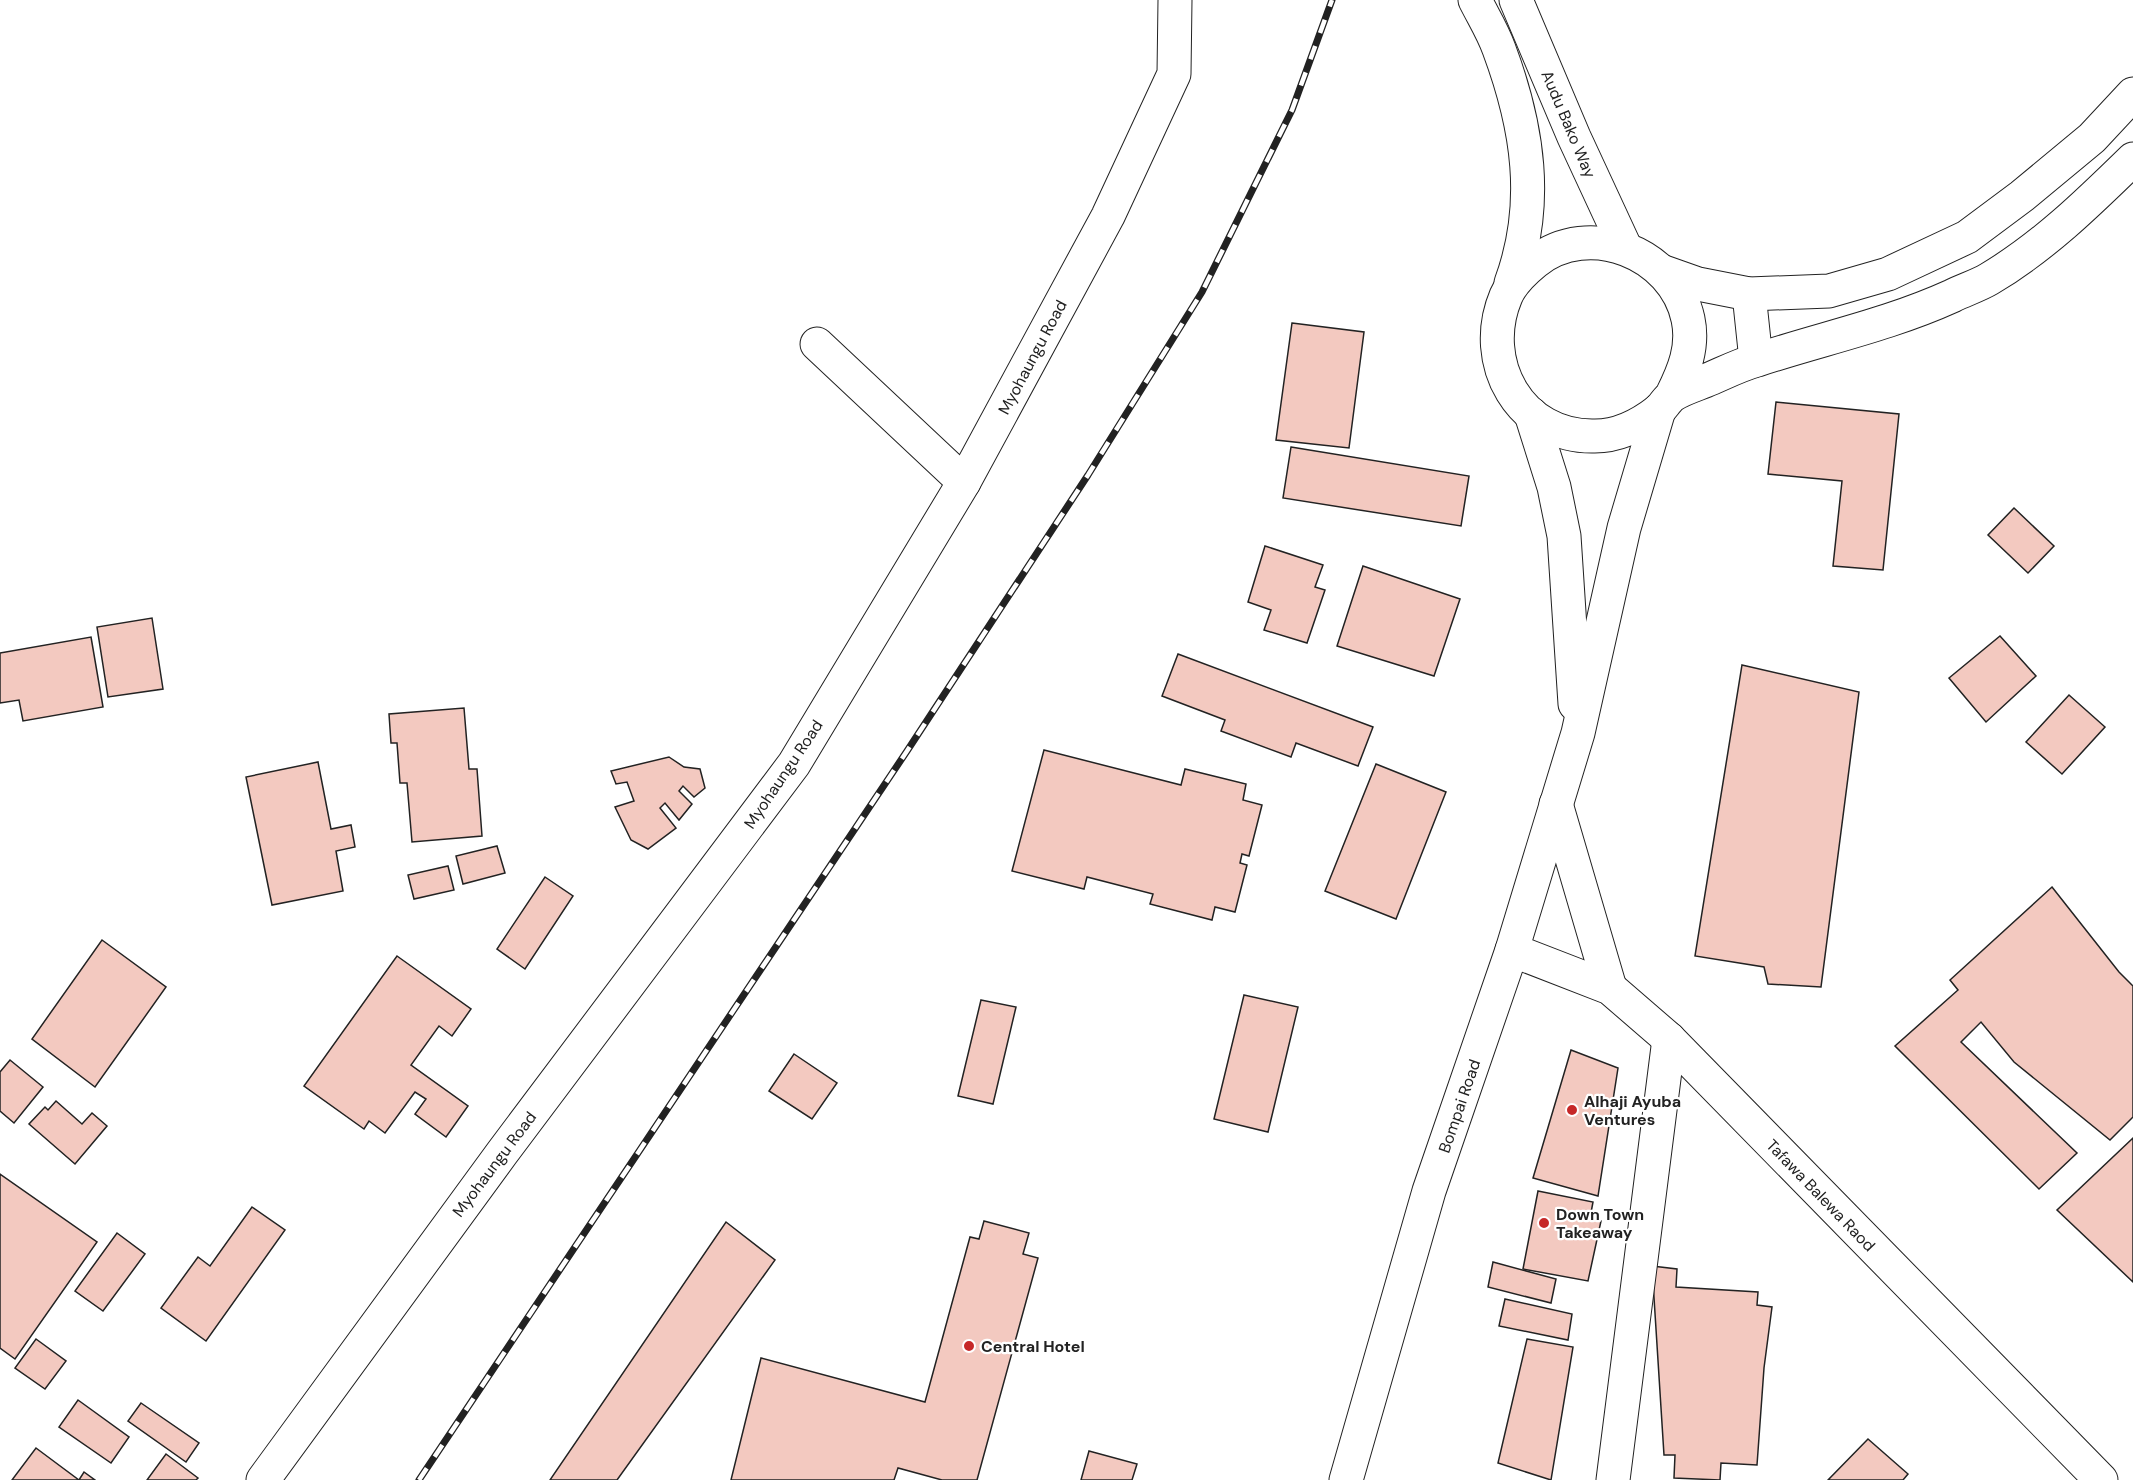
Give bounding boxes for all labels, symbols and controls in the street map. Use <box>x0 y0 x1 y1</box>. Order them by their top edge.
street label: Audu Bako Way <box>1536 67 1601 181</box>
street label: Myohaungu Road <box>993 296 1072 418</box>
street label: Myohaungu Road <box>739 716 828 833</box>
street label: Bompai Road <box>1434 1057 1485 1156</box>
place label: Alhaji Ayuba Ventures <box>1584 1091 1681 1130</box>
marker: Alhaji Ayuba Ventures <box>1565 1103 1579 1117</box>
street label: Myohaungu Road <box>448 1107 541 1221</box>
street label: Tafawa Balewa Raod <box>1762 1135 1880 1256</box>
place label: Down Town Takeaway <box>1556 1204 1644 1243</box>
marker: Down Town Takeaway <box>1537 1216 1551 1230</box>
place label: Central Hotel <box>981 1336 1085 1357</box>
marker: Central Hotel <box>962 1339 976 1353</box>

